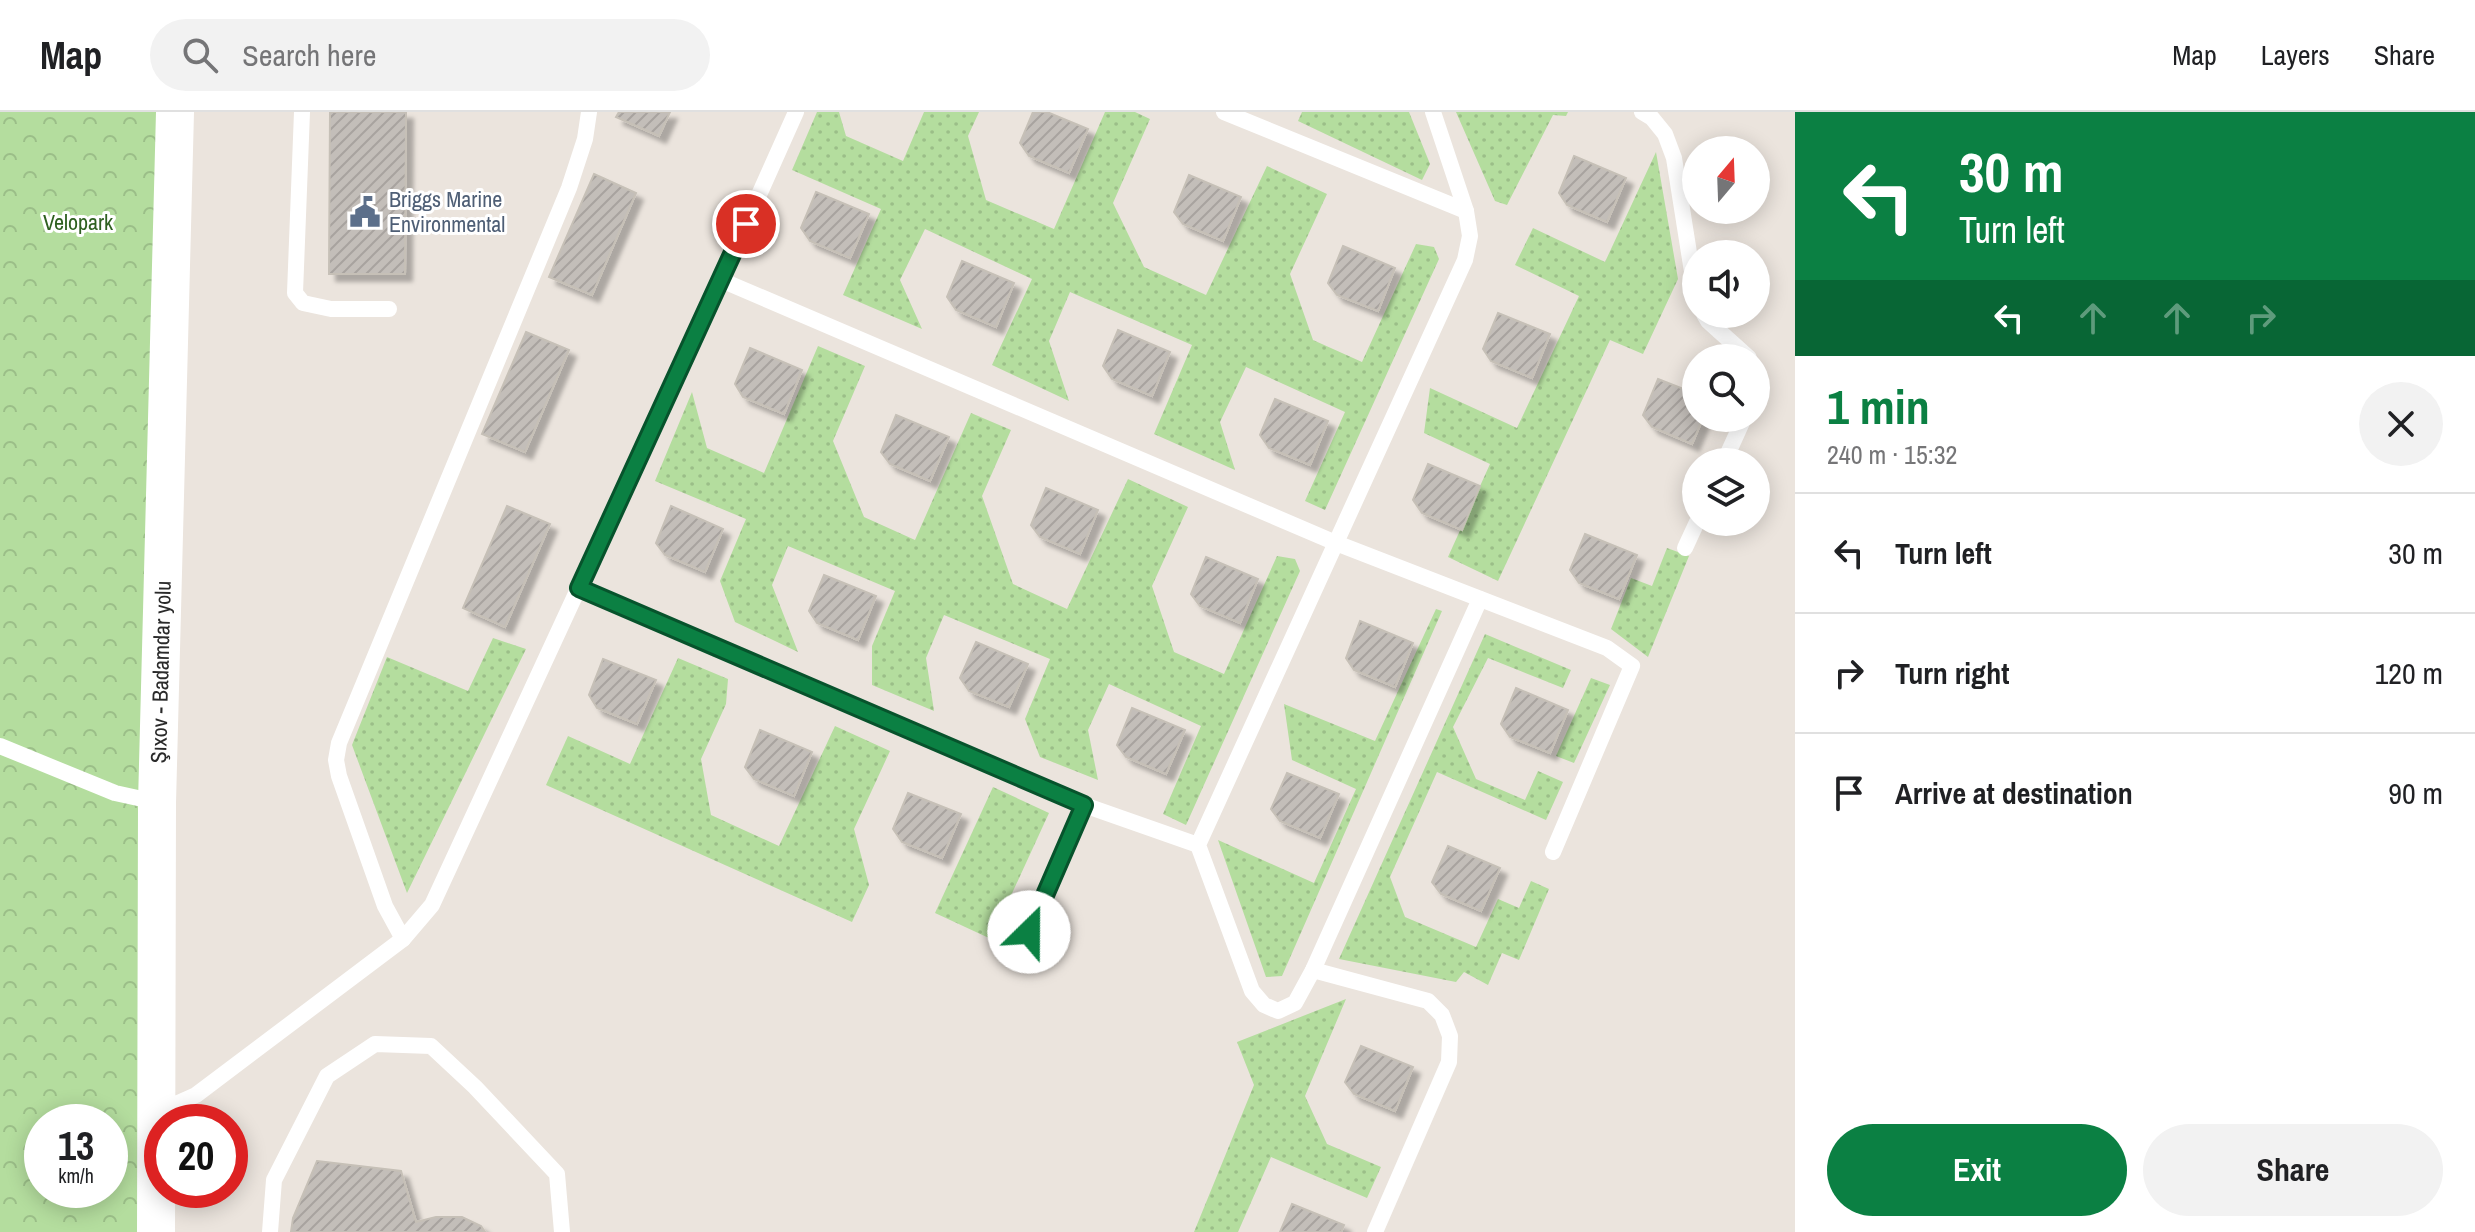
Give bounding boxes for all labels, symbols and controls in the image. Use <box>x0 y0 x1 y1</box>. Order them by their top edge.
search box <box>150 19 710 91</box>
text: Map <box>40 30 102 81</box>
icon: search <box>178 33 222 77</box>
text: Search here <box>242 35 376 75</box>
text: Map <box>2172 36 2217 74</box>
text: Layers <box>2261 36 2330 74</box>
text: Share <box>2374 36 2435 74</box>
text: 30 m <box>1959 134 2064 209</box>
north arrow <box>1682 136 1770 224</box>
map controls <box>1682 136 1770 536</box>
icon: left <box>1827 144 1931 248</box>
place label: Briggs Marine Environmental <box>389 184 505 239</box>
pin <box>712 190 780 258</box>
public building icon: Briggs Marine Environmental <box>348 195 382 229</box>
icon: arrive <box>724 202 768 246</box>
text: Turn left <box>1959 206 2065 254</box>
park label: Velopark <box>43 207 114 237</box>
button: sound <box>1682 240 1770 328</box>
icon: left <box>1987 296 2031 340</box>
icon: ahead <box>2071 296 2115 340</box>
icon: ahead <box>2155 296 2199 340</box>
icon: right <box>2239 296 2283 340</box>
button: search <box>1682 344 1770 432</box>
text: 1 min <box>1827 374 1930 439</box>
button: close <box>2359 382 2443 466</box>
text: 240 m · 15:32 <box>1827 437 1957 472</box>
button: layers <box>1682 448 1770 536</box>
icon: left <box>1827 531 1871 575</box>
text: Turn left <box>1895 533 1992 573</box>
text: 30 m <box>2388 533 2443 573</box>
street label: Şıxov - Badamdar yolu <box>143 580 178 764</box>
icon: right <box>1827 651 1871 695</box>
text: Turn right <box>1895 653 2009 693</box>
text: 120 m <box>2375 653 2443 693</box>
icon: arrive <box>1827 771 1871 815</box>
text: Arrive at destination <box>1895 773 2133 813</box>
text: 90 m <box>2388 773 2443 813</box>
position arrow <box>987 890 1071 974</box>
speed limit sign: 20 <box>144 1104 248 1208</box>
text: 13 <box>58 1119 94 1172</box>
button: Exit <box>1827 1124 2127 1216</box>
button: Share <box>2143 1124 2443 1216</box>
text: km/h <box>58 1162 94 1189</box>

